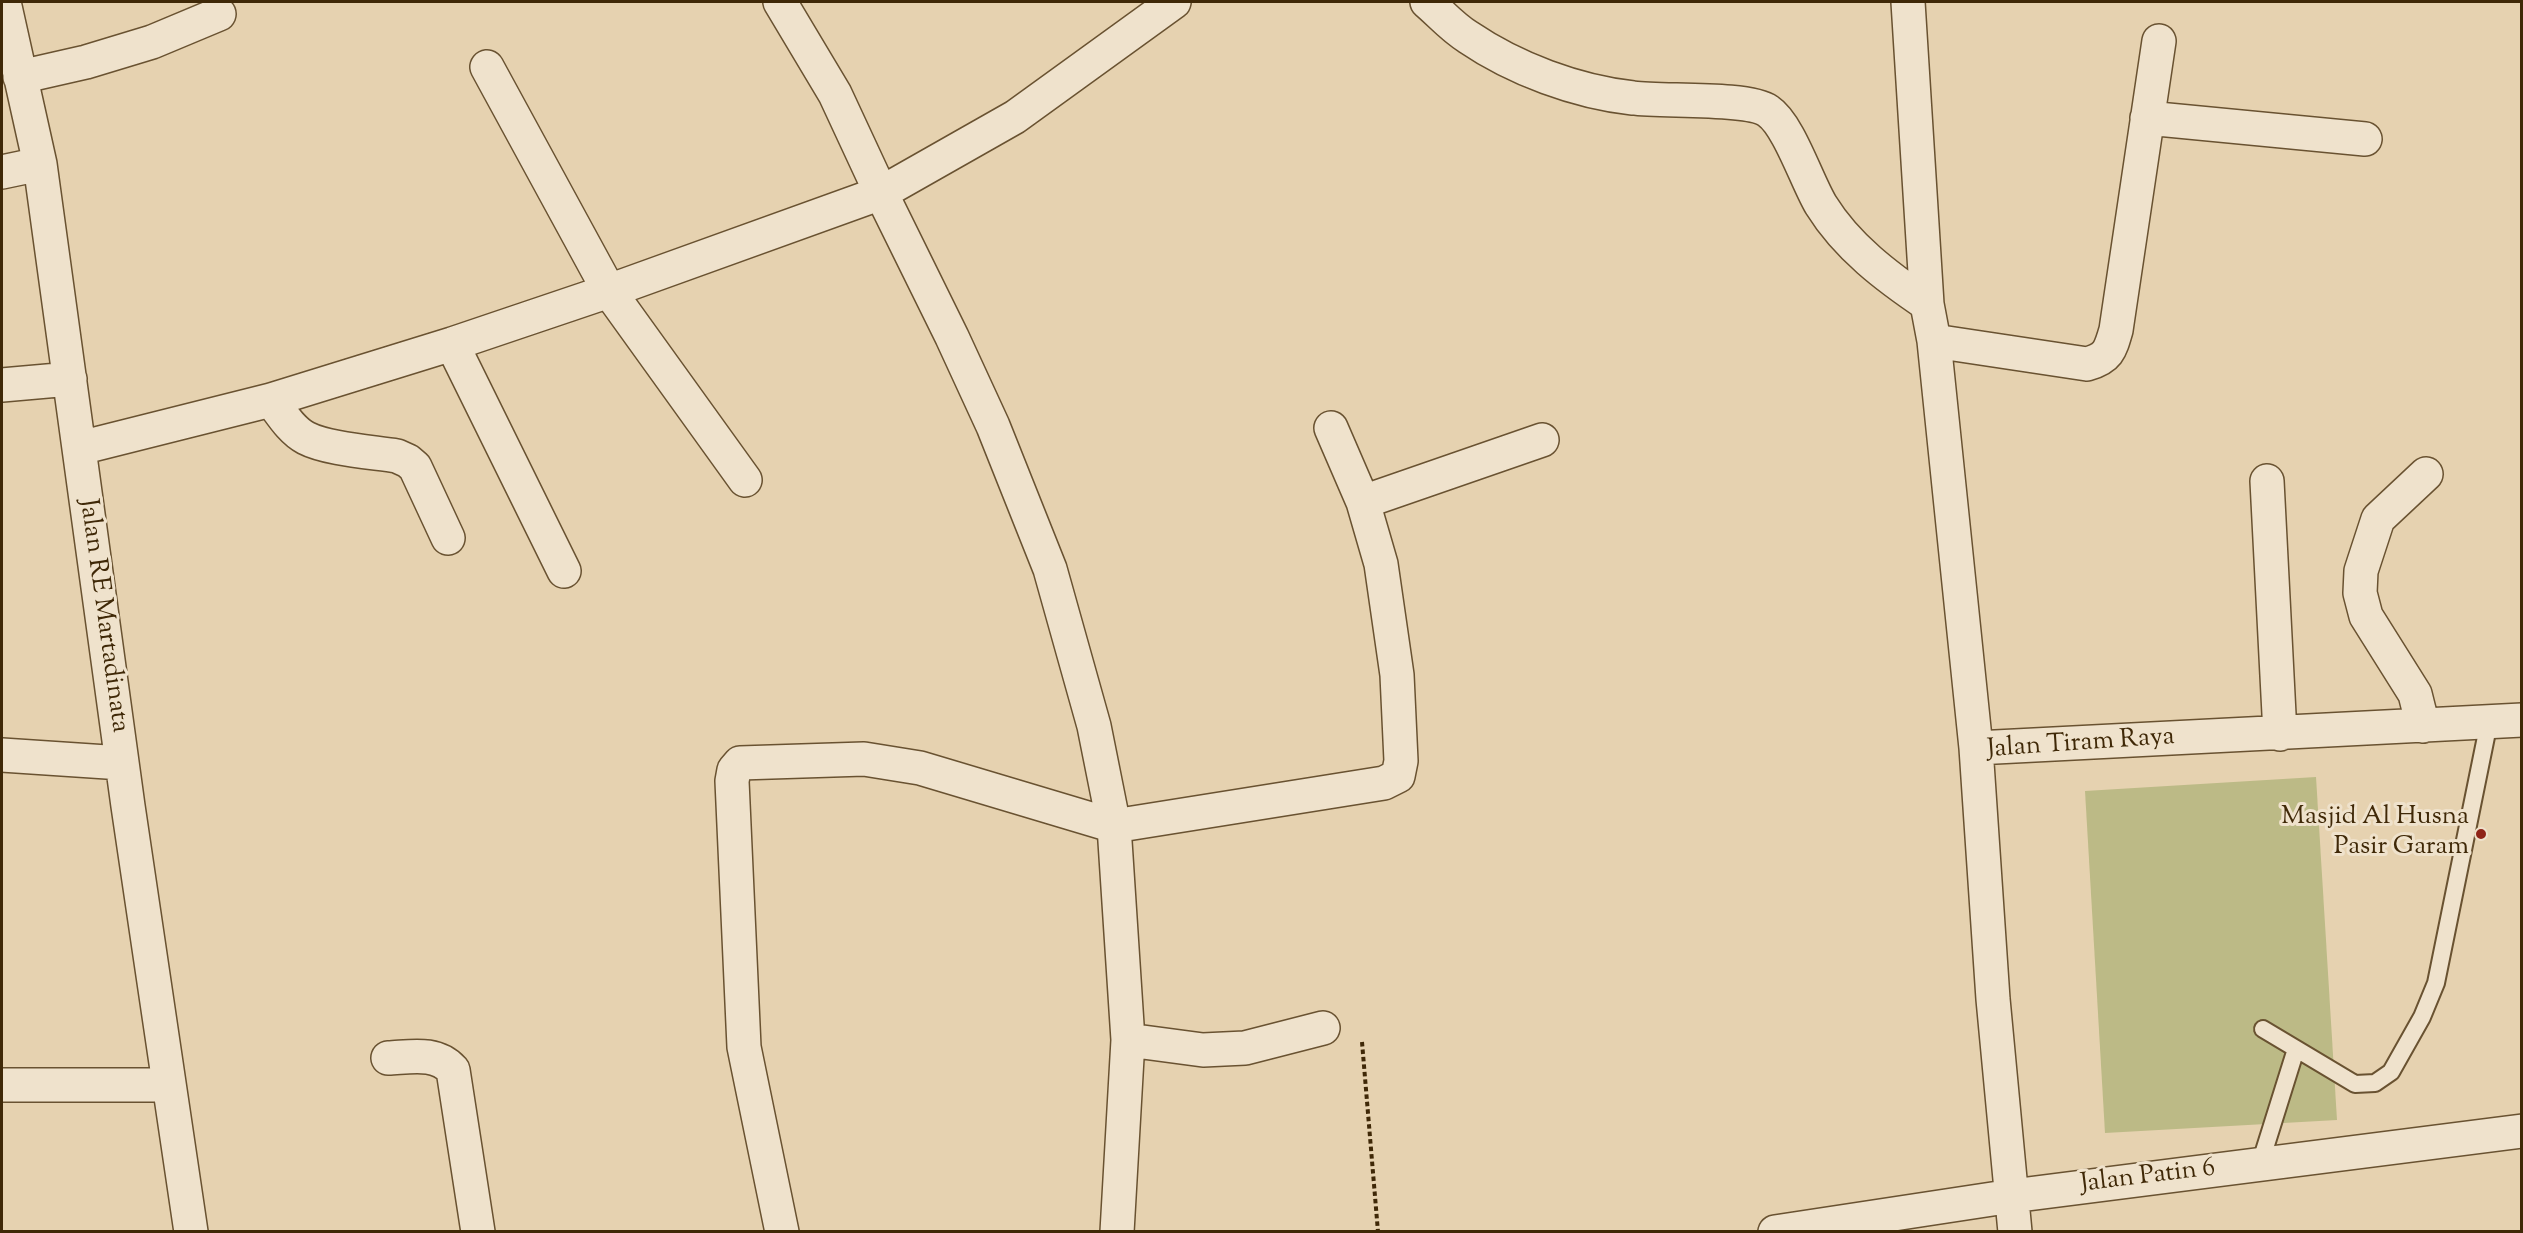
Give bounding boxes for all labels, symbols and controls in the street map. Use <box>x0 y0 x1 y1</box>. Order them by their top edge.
street label: Jalan RE Martadinata <box>70 497 134 735</box>
street label: Jalan Tiram Raya <box>1986 723 2176 767</box>
place label: Masjid Al Husna Pasir Garam <box>2281 803 2469 864</box>
marker: Masjid Al Husna Pasir Garam <box>2474 827 2488 841</box>
street label: Jalan Patin 6 <box>2079 1154 2217 1202</box>

